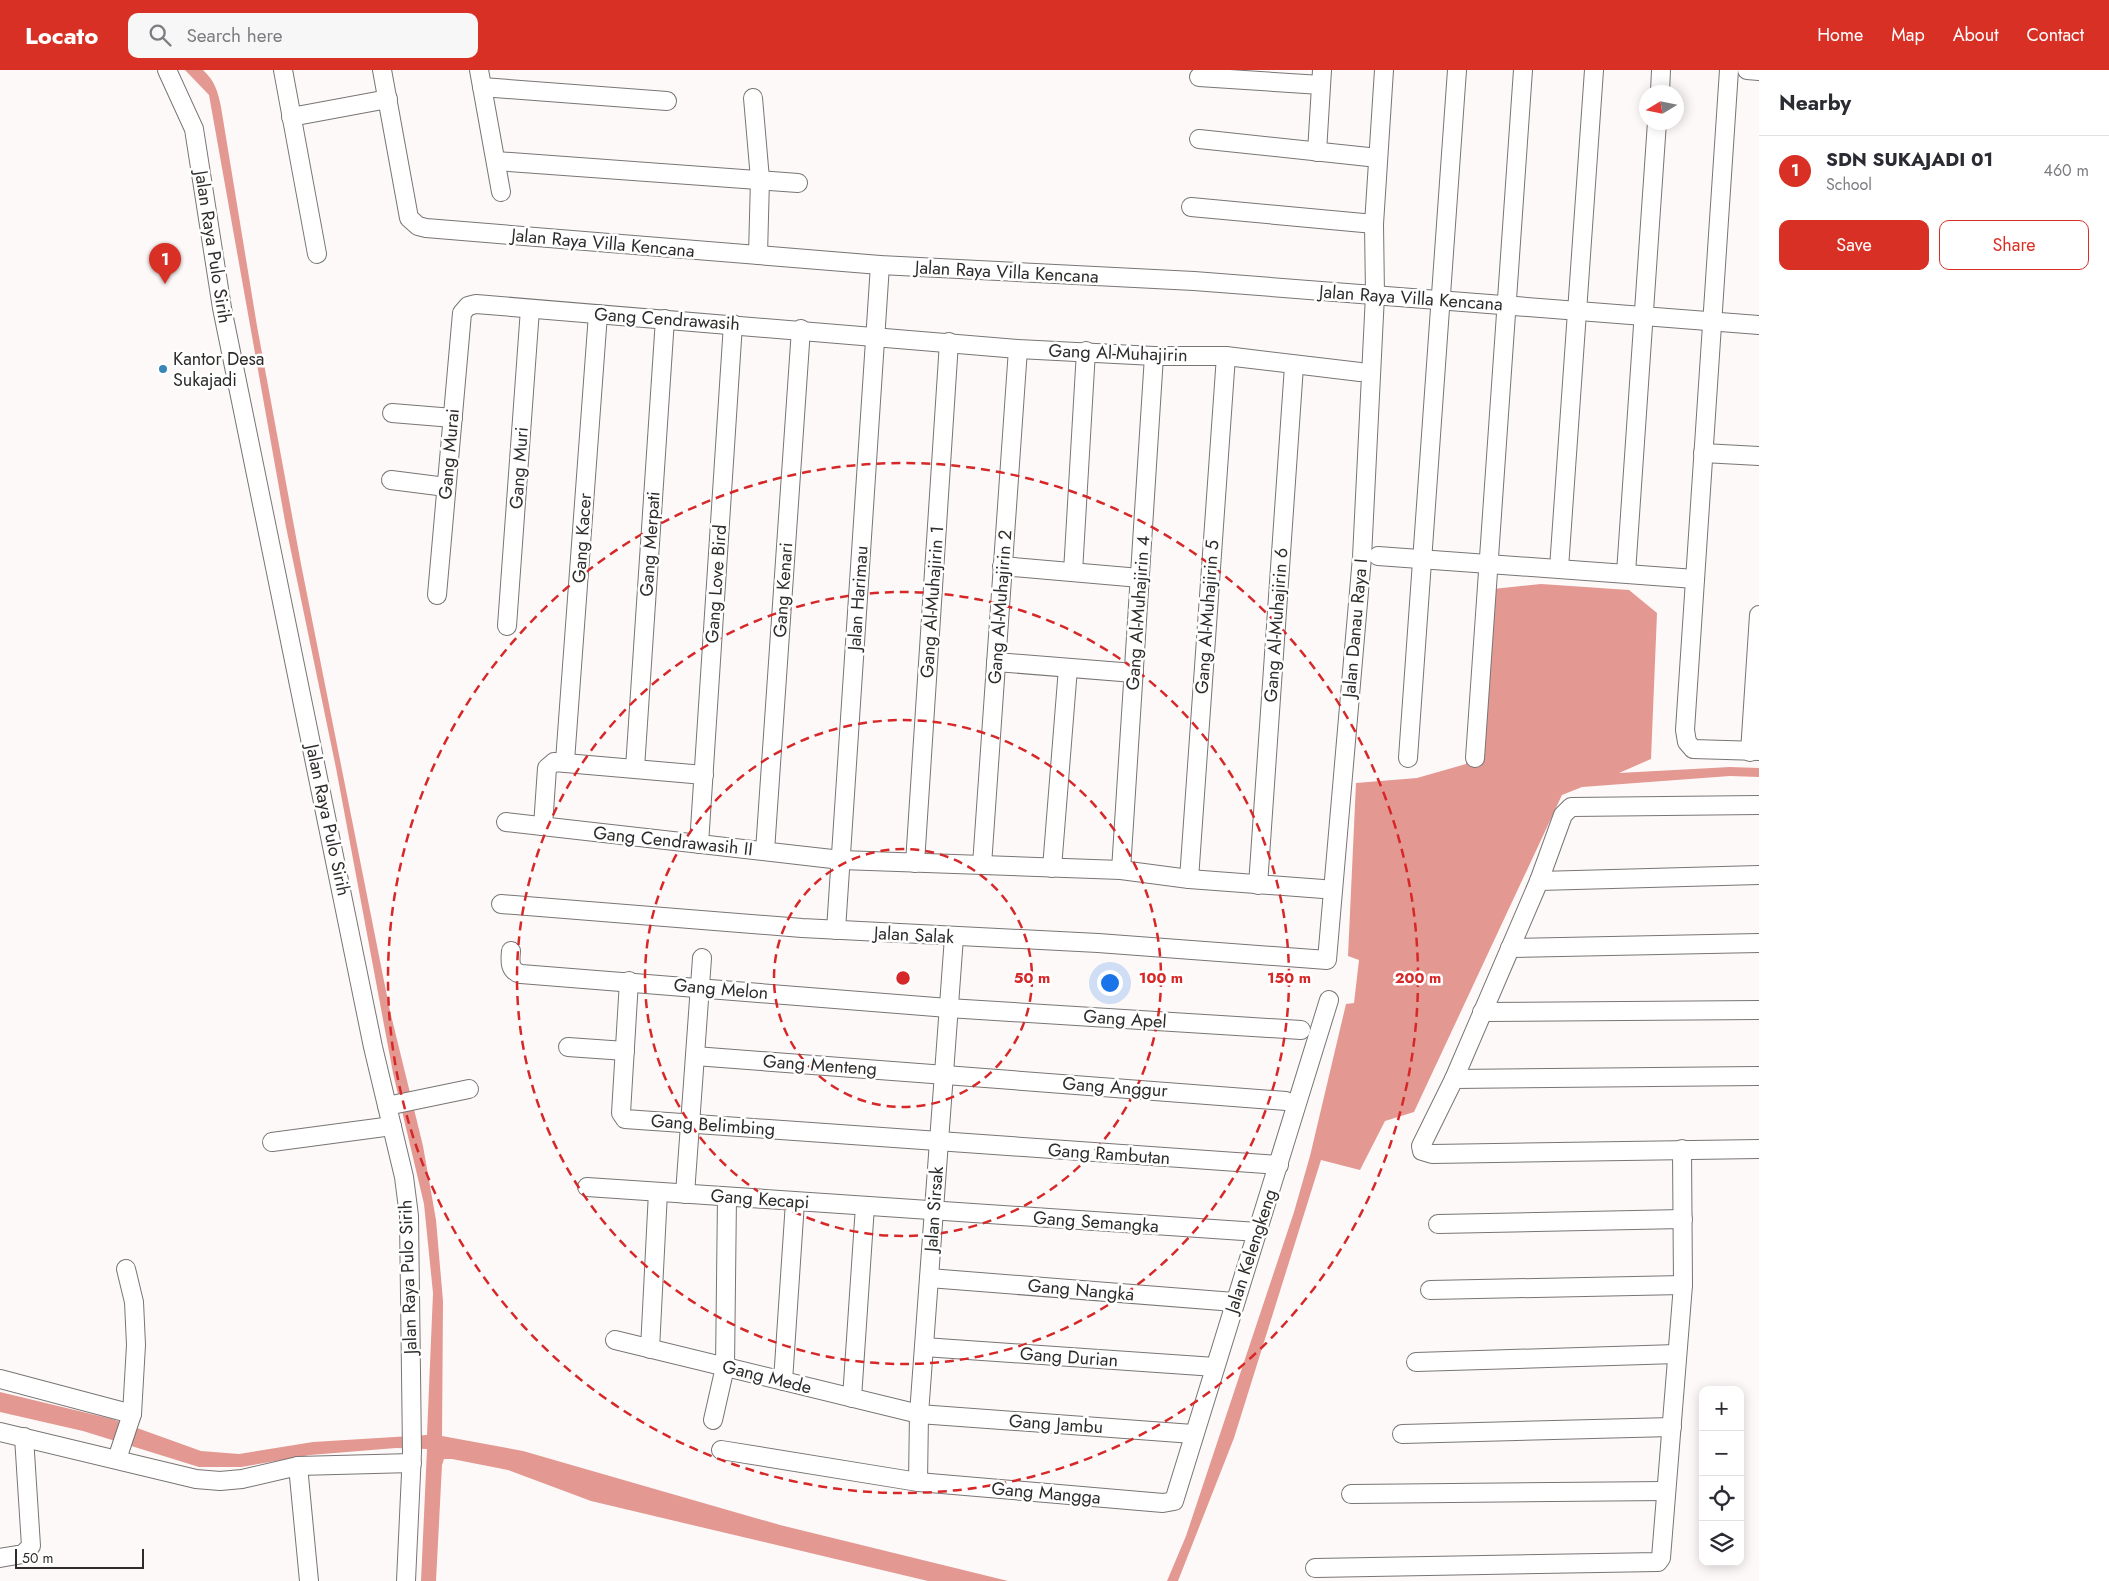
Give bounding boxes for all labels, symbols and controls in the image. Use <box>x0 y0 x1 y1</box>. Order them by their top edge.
search box <box>128 13 478 58</box>
text: Locato <box>25 18 98 53</box>
icon: search <box>146 21 174 49</box>
text: Search here <box>186 22 283 49</box>
text: Home <box>1817 22 1863 48</box>
text: Map <box>1891 22 1925 48</box>
text: About <box>1953 22 1998 48</box>
text: Contact <box>2026 22 2084 48</box>
north arrow <box>1639 85 1684 130</box>
text: Nearby <box>1779 88 1851 118</box>
text: SDN SUKAJADI 01 <box>1826 146 1993 173</box>
text: 1 <box>1791 159 1799 182</box>
text: 460 m <box>2044 159 2089 182</box>
street label: Jalan Raya Pulo Sirih <box>188 167 238 325</box>
text: School <box>1826 173 1872 196</box>
button: Save <box>1779 220 1929 270</box>
button: Share <box>1939 220 2089 270</box>
street label: Jalan Raya Villa Kencana <box>508 222 696 264</box>
pin: 1 <box>149 243 181 284</box>
street label: Jalan Raya Villa Kencana <box>913 254 1099 290</box>
street label: Jalan Raya Villa Kencana <box>1316 278 1504 317</box>
street label: Gang Cendrawasih <box>593 301 741 337</box>
street label: Gang Al-Muhajirin <box>1048 338 1188 368</box>
place label: Kantor Desa Sukajadi <box>173 346 264 393</box>
marker: Kantor Desa Sukajadi <box>157 363 169 375</box>
street label: Gang Murai <box>432 407 466 501</box>
street label: Gang Muri <box>503 426 535 510</box>
street label: Gang Merpati <box>633 490 667 598</box>
street label: Gang Kacer <box>566 491 598 584</box>
street label: Gang Love Bird <box>699 524 733 644</box>
street label: Gang Al-Muhajirin 1 <box>914 525 950 679</box>
street label: Gang Al-Muhajirin 2 <box>982 529 1018 685</box>
street label: Gang Al-Muhajirin 4 <box>1120 535 1156 691</box>
street label: Gang Al-Muhajirin 5 <box>1189 539 1225 695</box>
street label: Gang Kenari <box>767 541 799 639</box>
street label: Jalan Harimau <box>841 545 875 653</box>
street label: Gang Al-Muhajirin 6 <box>1258 547 1294 703</box>
street label: Jalan Danau Raya I <box>1336 557 1374 701</box>
street label: Jalan Raya Pulo Sirih <box>299 740 357 898</box>
street label: Gang Cendrawasih II <box>592 820 754 862</box>
street label: Jalan Salak <box>871 920 955 950</box>
text: 50 m <box>1014 967 1050 989</box>
text: 100 m <box>1139 967 1183 989</box>
text: 150 m <box>1267 967 1311 989</box>
text: 200 m <box>1395 967 1441 989</box>
centre of rings <box>894 969 912 987</box>
your location <box>1097 970 1123 996</box>
street label: Gang Melon <box>673 972 769 1006</box>
street label: Gang Apel <box>1083 1003 1167 1035</box>
street label: Gang Menteng <box>762 1048 878 1082</box>
street label: Gang Anggur <box>1062 1070 1169 1104</box>
street label: Gang Belimbing <box>650 1108 776 1142</box>
street label: Gang Rambutan <box>1047 1137 1171 1171</box>
street label: Jalan Sirsak <box>918 1166 950 1254</box>
street label: Gang Kecapi <box>710 1183 810 1215</box>
street label: Jalan Kelengkeng <box>1218 1186 1283 1318</box>
street label: Jalan Raya Pulo Sirih <box>392 1199 424 1357</box>
street label: Gang Semangka <box>1032 1205 1160 1239</box>
street label: Gang Nangka <box>1027 1272 1135 1308</box>
street label: Gang Durian <box>1019 1341 1119 1373</box>
street label: Gang Mede <box>720 1353 814 1401</box>
map controls <box>1699 1386 1744 1566</box>
button: + <box>1699 1386 1744 1431</box>
street label: Gang Jambu <box>1008 1408 1104 1440</box>
button: − <box>1699 1431 1744 1476</box>
street label: Gang Mangga <box>990 1475 1102 1511</box>
button: locate <box>1699 1476 1744 1521</box>
button: layers <box>1699 1521 1744 1566</box>
scale bar <box>15 1546 144 1569</box>
text: 50 m <box>22 1548 53 1568</box>

